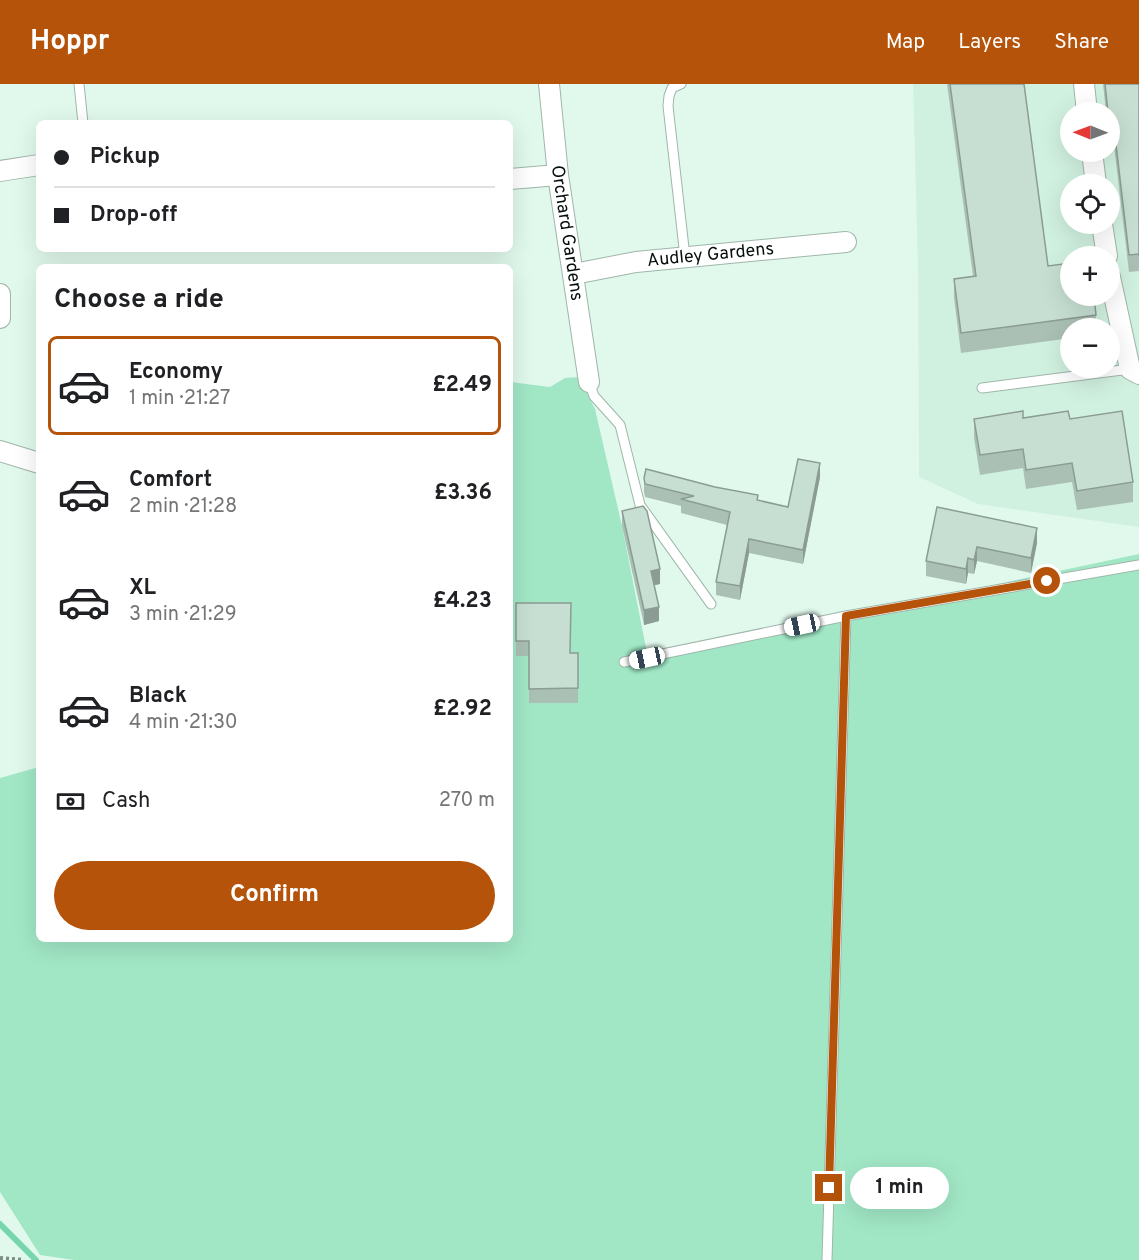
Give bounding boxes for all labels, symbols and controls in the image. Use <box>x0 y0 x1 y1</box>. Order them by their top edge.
text: Hoppr <box>30 24 109 60</box>
text: Map <box>886 29 925 56</box>
text: Layers <box>958 29 1021 56</box>
text: Share <box>1054 29 1109 56</box>
north arrow <box>1060 102 1120 162</box>
map controls <box>1060 102 1120 378</box>
text: Pickup <box>90 144 160 171</box>
street label: Orchard Gardens <box>546 164 588 302</box>
button: locate <box>1060 174 1120 234</box>
text: Drop-off <box>90 202 177 229</box>
street label: Audley Gardens <box>646 237 775 272</box>
button: + <box>1060 246 1120 306</box>
text: Choose a ride <box>54 283 224 317</box>
button: − <box>1060 318 1120 378</box>
icon: car <box>57 359 111 413</box>
text: Economy <box>129 359 223 386</box>
text: £2.49 <box>432 372 492 399</box>
text: 1 min · 21:27 <box>129 386 231 412</box>
icon: car <box>57 467 111 521</box>
text: Comfort <box>129 467 212 494</box>
text: £3.36 <box>434 480 492 507</box>
text: 2 min · 21:28 <box>129 494 237 520</box>
route start <box>1033 567 1060 594</box>
icon: car <box>57 575 111 629</box>
text: XL <box>129 575 156 602</box>
text: £4.23 <box>433 588 492 615</box>
text: 3 min · 21:29 <box>129 602 237 628</box>
car <box>783 612 821 638</box>
car <box>628 645 666 671</box>
icon: car <box>57 683 111 737</box>
text: Black <box>129 683 187 710</box>
text: £2.92 <box>433 696 492 723</box>
text: 4 min · 21:30 <box>129 710 238 736</box>
icon: cash <box>54 785 87 818</box>
text: Cash <box>102 788 151 815</box>
text: 270 m <box>439 788 495 814</box>
button: Confirm <box>54 861 495 930</box>
callout: 1 min <box>850 1167 949 1209</box>
route end <box>815 1174 842 1201</box>
text: 1 min <box>875 1175 924 1201</box>

